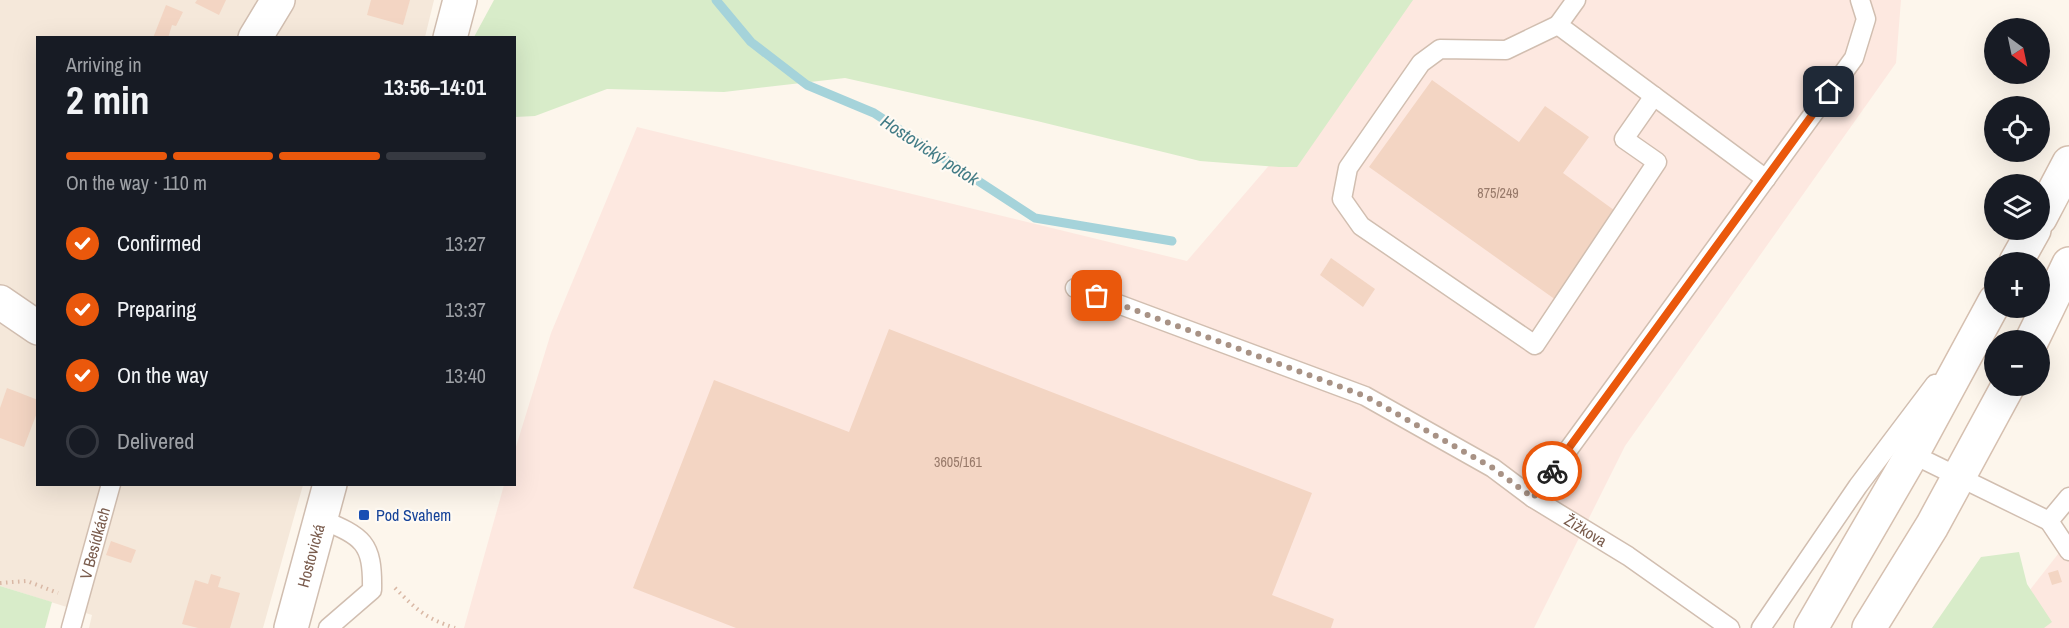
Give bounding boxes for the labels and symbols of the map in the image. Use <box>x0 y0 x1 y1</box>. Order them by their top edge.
north arrow <box>1984 18 2050 84</box>
pin <box>1803 66 1854 117</box>
water label: Hostovický potok <box>876 109 984 191</box>
house number: 875/249 <box>1477 184 1519 202</box>
pin <box>1071 270 1122 321</box>
courier <box>1522 441 1582 501</box>
house number: 3605/161 <box>934 453 983 471</box>
place label: Pod Svahem <box>376 504 451 526</box>
street label: V Besídkách <box>74 505 115 582</box>
marker: Pod Svahem <box>357 508 371 522</box>
street label: Žižkova <box>1560 509 1612 552</box>
street label: Hostovická <box>292 521 330 590</box>

